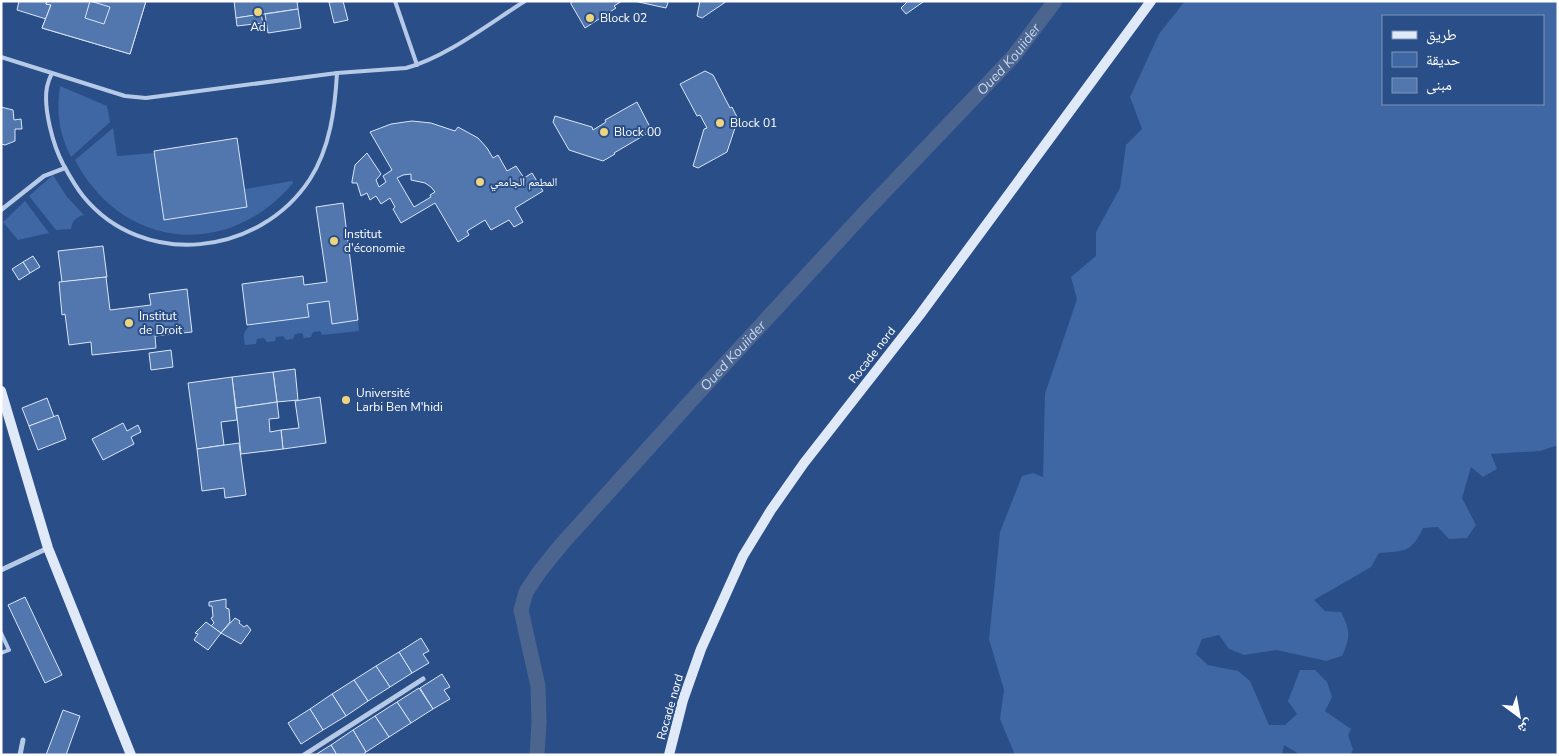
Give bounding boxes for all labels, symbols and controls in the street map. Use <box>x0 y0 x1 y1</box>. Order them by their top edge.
marker: Ad <box>252 6 264 18</box>
place label: Block 02 <box>600 10 647 26</box>
marker: Block 02 <box>584 12 596 24</box>
legend <box>1382 15 1544 105</box>
place label: Ad <box>250 19 266 35</box>
water label: Oued Kouiider <box>973 19 1046 99</box>
text: طريق <box>1426 25 1457 45</box>
text: حديقة <box>1426 50 1461 70</box>
text: مبنى <box>1426 75 1452 95</box>
place label: Block 01 <box>730 115 777 131</box>
marker: Block 01 <box>714 117 726 129</box>
place label: Block 00 <box>614 124 661 140</box>
marker: Block 00 <box>598 126 610 138</box>
place label: المطعم الجامعي <box>490 174 558 192</box>
marker: المطعم الجامعي <box>474 176 486 188</box>
place label: Institut d'économie <box>344 226 405 256</box>
marker: Institut d'économie <box>328 235 340 247</box>
place label: Institut de Droit <box>139 308 183 338</box>
water label: Oued Kouiider <box>696 316 771 395</box>
marker: Institut de Droit <box>123 317 135 329</box>
street label: Rocade nord <box>845 323 899 387</box>
place label: Université Larbi Ben M'hidi <box>356 385 443 415</box>
marker: Université Larbi Ben M'hidi <box>340 394 352 406</box>
street label: Rocade nord <box>653 672 687 742</box>
north arrow <box>1494 691 1544 741</box>
text: ش <box>1514 715 1537 739</box>

